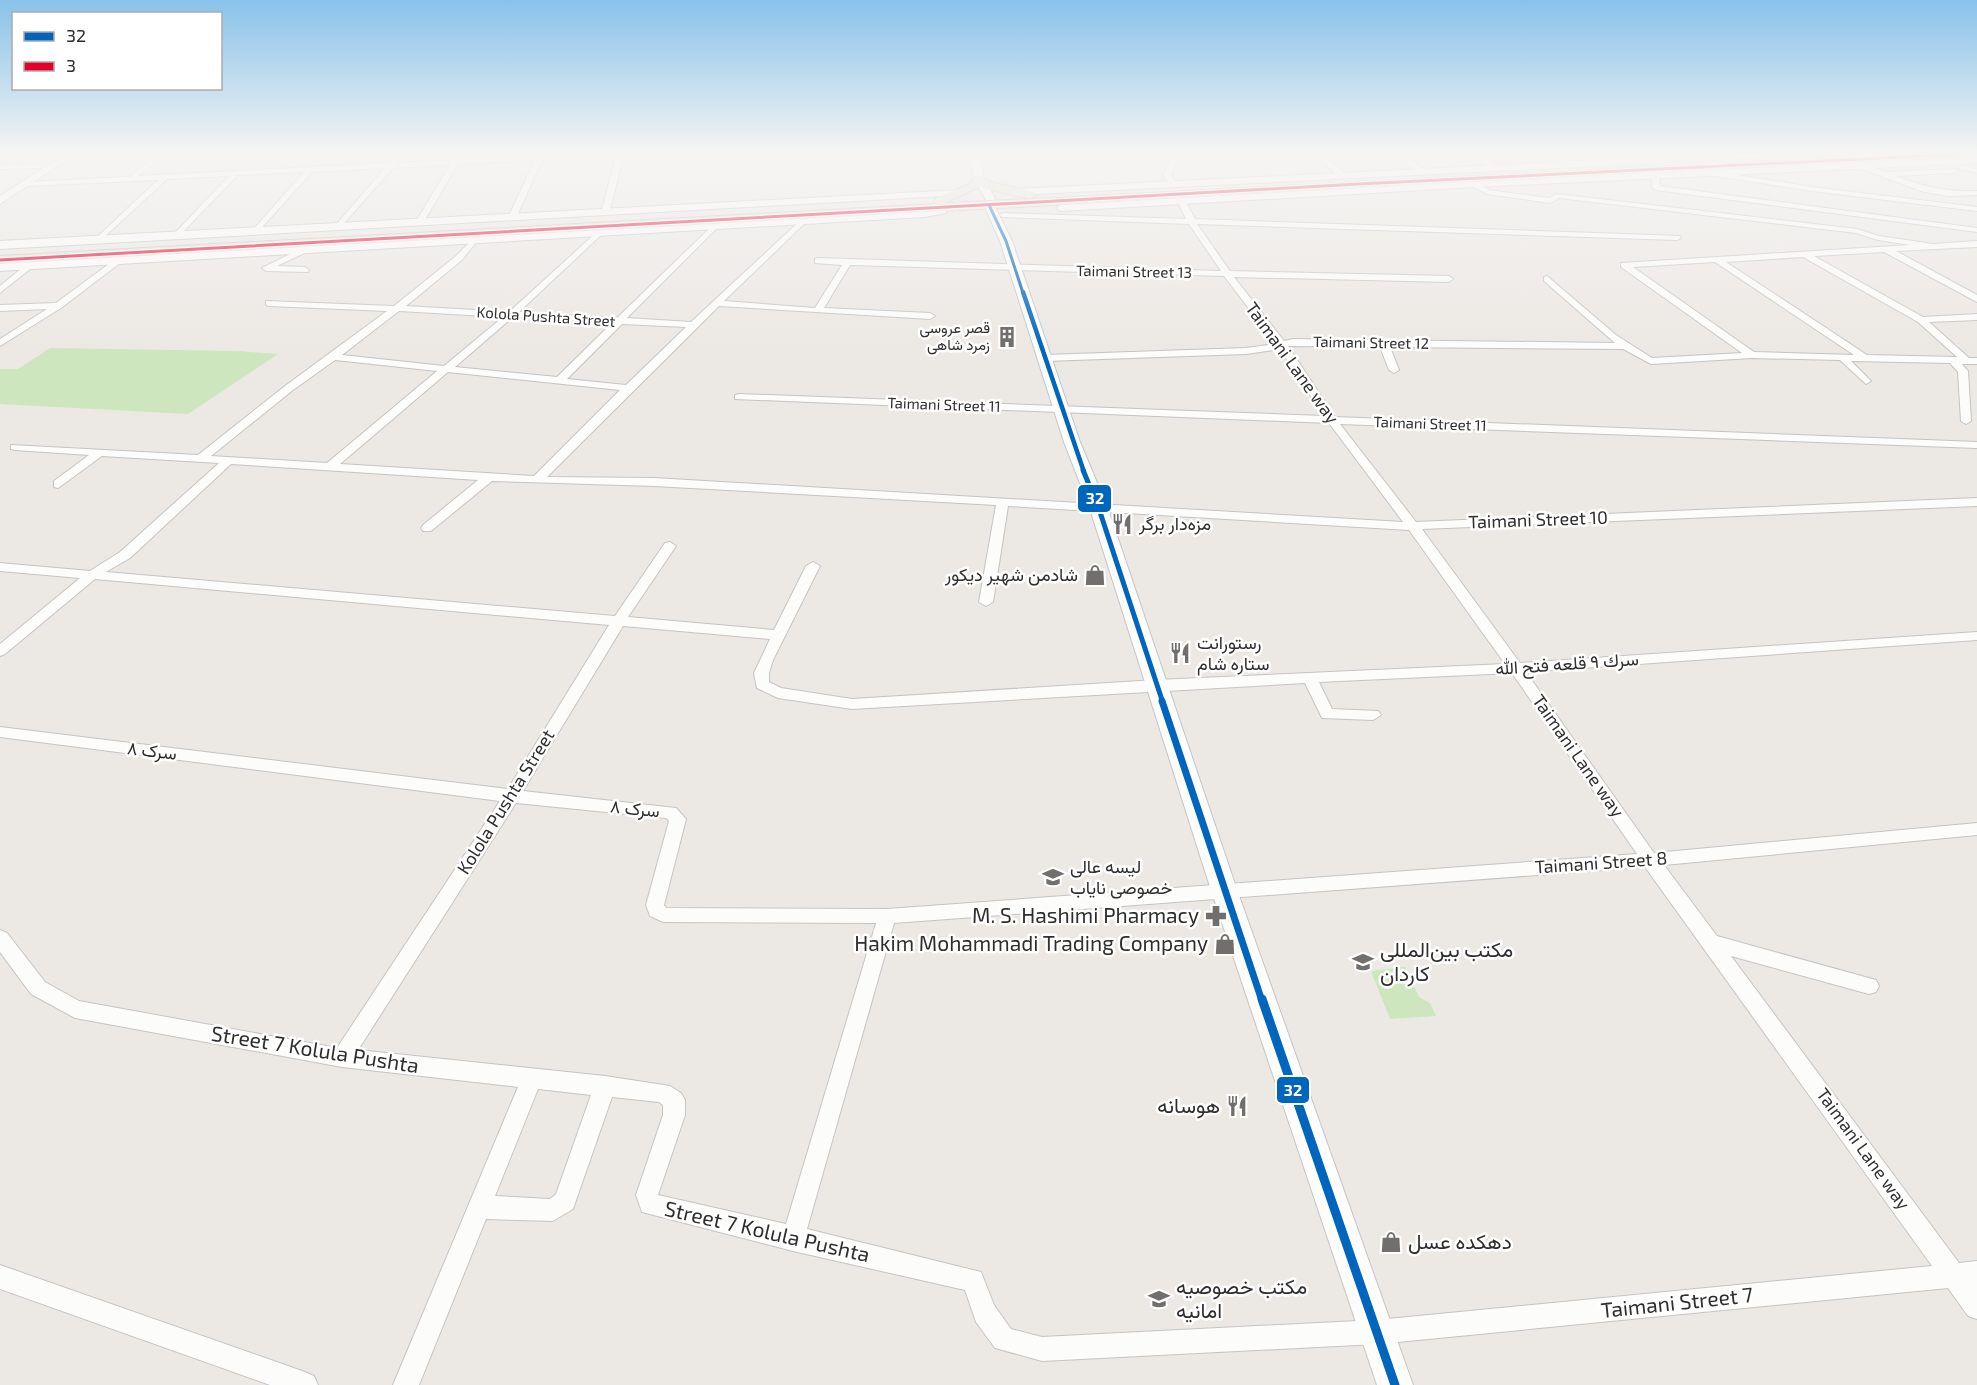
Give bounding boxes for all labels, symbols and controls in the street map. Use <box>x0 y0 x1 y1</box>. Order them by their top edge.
legend <box>12 12 222 90</box>
text: 32 <box>66 24 86 46</box>
text: 3 <box>66 54 76 76</box>
street label: Taimani Street 13 <box>1076 261 1192 281</box>
street label: Taimani Lane way <box>1241 297 1345 428</box>
street label: Kolola Pushta Street <box>476 302 616 330</box>
place label: قصر عروسی زمرد شاهی <box>919 318 990 355</box>
building icon: قصر عروسی زمرد شاهی <box>995 325 1019 349</box>
street label: Taimani Street 12 <box>1313 332 1429 352</box>
street label: Taimani Street 11 <box>887 393 1001 415</box>
street label: Taimani Street 11 <box>1373 412 1487 434</box>
line badge: 32 <box>1077 484 1112 513</box>
text: 32 <box>1086 488 1104 507</box>
street label: Taimani Street 10 <box>1468 506 1608 532</box>
restaurant icon: مزه‌دار برگر <box>1110 512 1134 536</box>
place label: مزه‌دار برگر <box>1138 512 1211 535</box>
place label: شادمن شهیر دیکور <box>944 563 1078 586</box>
shop icon: شادمن شهیر دیکور <box>1083 563 1107 587</box>
place label: رستورانت ستاره شام <box>1197 631 1270 676</box>
restaurant icon: رستورانت ستاره شام <box>1168 641 1192 665</box>
street label: سرك ٩ قلعه فتح الله <box>1494 647 1640 681</box>
street label: Taimani Lane way <box>1528 690 1630 821</box>
street label: Kolola Pushta Street <box>452 725 559 878</box>
street label: سرک ۸ <box>126 736 178 765</box>
street label: سرک ۸ <box>609 794 661 823</box>
street label: Taimani Street 8 <box>1534 846 1668 878</box>
place label: لیسه عالی خصوصی نایاب <box>1070 855 1172 899</box>
school or university icon: لیسه عالی خصوصی نایاب <box>1041 865 1065 889</box>
place label: M. S. Hashimi Pharmacy <box>972 902 1199 927</box>
pharmacy icon: M. S. Hashimi Pharmacy <box>1204 904 1228 928</box>
place label: Hakim Mohammadi Trading Company <box>854 930 1208 955</box>
shop icon: Hakim Mohammadi Trading Company <box>1213 932 1237 956</box>
place label: مکتب بین‌المللی کاردان <box>1380 936 1513 987</box>
school or university icon: مکتب بین‌المللی کاردان <box>1351 950 1375 974</box>
street label: Street 7 Kolula Pushta <box>210 1020 421 1077</box>
line badge: 32 <box>1276 1076 1310 1104</box>
text: 32 <box>1284 1080 1302 1099</box>
street label: Taimani Lane way <box>1812 1083 1916 1214</box>
place label: هوسانه <box>1157 1092 1220 1119</box>
restaurant icon: هوسانه <box>1225 1094 1249 1118</box>
street label: Street 7 Kolula Pushta <box>662 1195 872 1266</box>
place label: دهکده عسل <box>1408 1228 1512 1254</box>
shop icon: دهکده عسل <box>1379 1230 1403 1254</box>
place label: مکتب خصوصیه امانیه <box>1176 1273 1307 1323</box>
street label: Taimani Street 7 <box>1600 1281 1754 1322</box>
school or university icon: مکتب خصوصیه امانیه <box>1147 1287 1171 1311</box>

